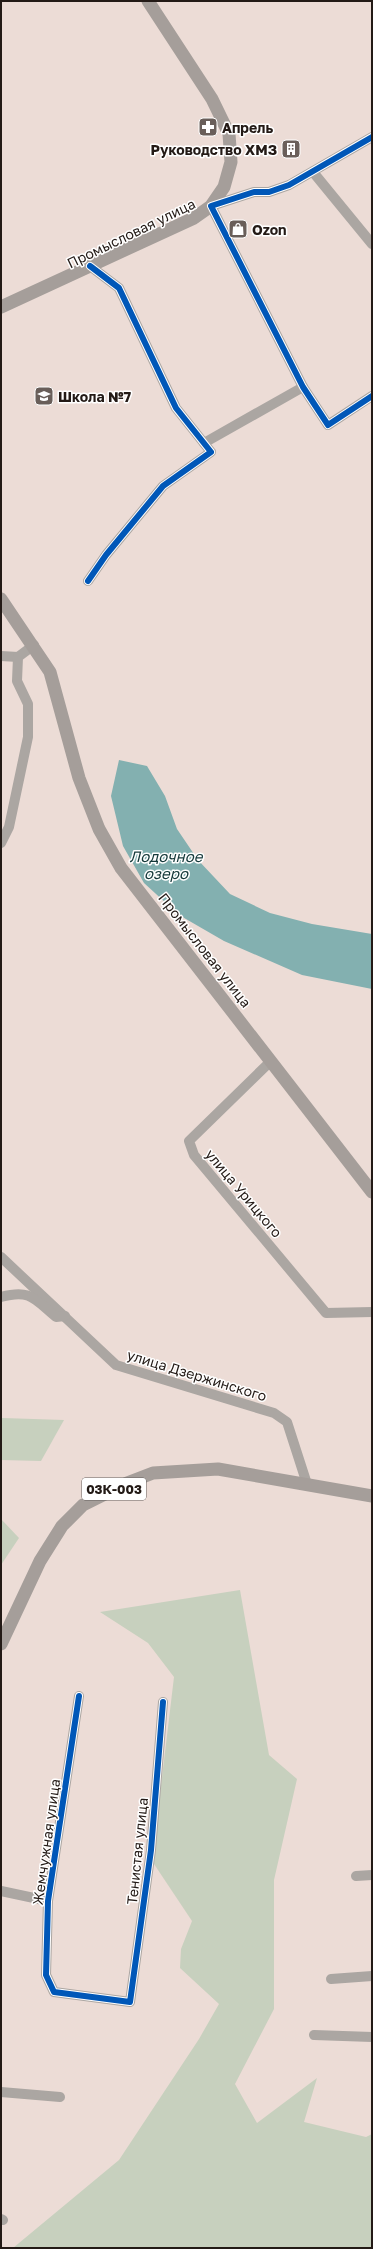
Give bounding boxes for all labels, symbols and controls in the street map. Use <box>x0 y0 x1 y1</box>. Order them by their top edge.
pharmacy icon: Апрель <box>197 116 219 138</box>
place label: Апрель <box>222 119 273 136</box>
building icon: Руководство ХМЗ <box>280 138 302 160</box>
place label: Руководство ХМЗ <box>150 141 277 158</box>
street label: Промысловая улица <box>64 195 198 271</box>
shop icon: Ozon <box>227 218 249 240</box>
place label: Ozon <box>252 221 287 238</box>
school or university icon: Школа №7 <box>33 385 55 407</box>
place label: Школа №7 <box>58 388 132 405</box>
water label: Лодочное озеро <box>130 847 204 882</box>
street label: Промысловая улица <box>155 889 255 1011</box>
street label: улица Урицкого <box>202 1145 286 1241</box>
street label: улица Дзержинского <box>125 1346 269 1404</box>
road number: 03К-003 <box>82 1478 146 1500</box>
street label: Жемчужная улица <box>29 1778 63 1906</box>
street label: Тенистая улица <box>123 1797 151 1905</box>

